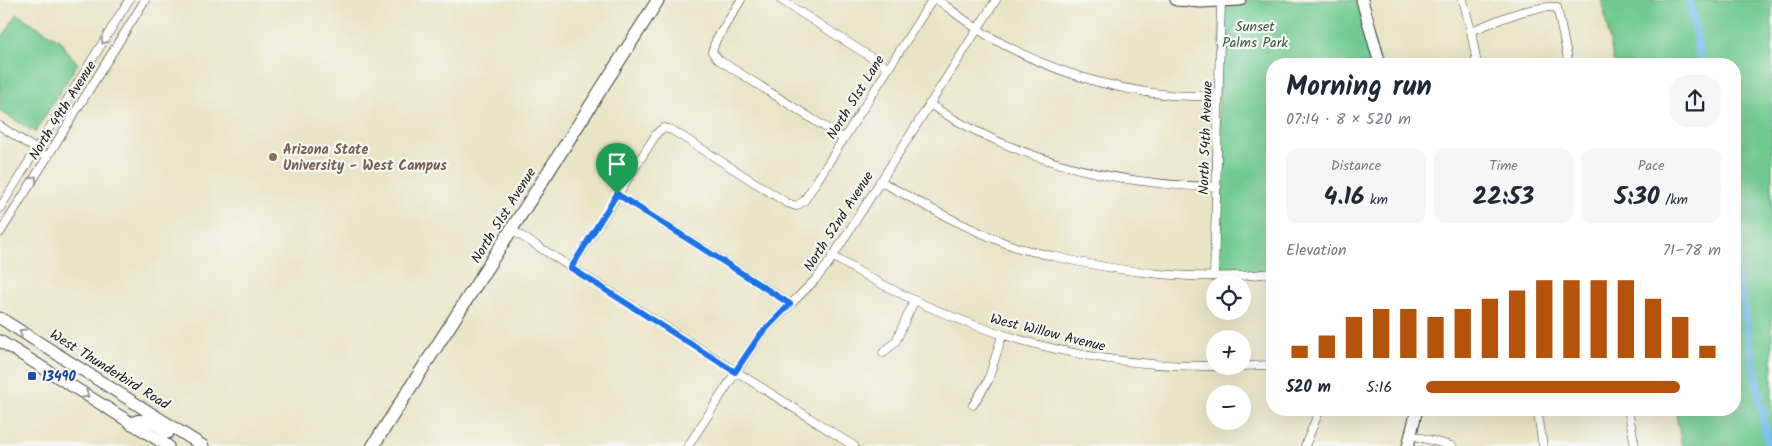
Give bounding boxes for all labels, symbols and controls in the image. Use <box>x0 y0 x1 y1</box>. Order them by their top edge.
park label: Sunset Palms Park <box>1222 16 1288 54</box>
one-way arrow <box>100 36 110 45</box>
street label: North 51st Lane <box>821 50 891 144</box>
street label: North 49th Avenue <box>24 56 103 164</box>
text: Morning run <box>1286 65 1432 110</box>
button: share <box>1669 75 1721 127</box>
street label: North 54th Avenue <box>1193 80 1219 195</box>
text: 07:14 · 8 × 520 m <box>1286 107 1411 132</box>
place label: Arizona State University - West Campus <box>283 139 447 177</box>
pin <box>596 143 638 194</box>
icon: arrive <box>603 150 631 178</box>
marker: Arizona State University - West Campus <box>267 151 279 163</box>
text: Distance <box>1331 155 1381 177</box>
text: Time <box>1489 155 1518 177</box>
text: Pace <box>1638 155 1665 177</box>
street label: North 51st Avenue <box>466 163 542 268</box>
street label: North 52nd Avenue <box>798 166 880 276</box>
one-way arrow <box>28 175 38 184</box>
text: 4.16 <box>1324 177 1364 217</box>
text: 22:53 <box>1473 177 1534 217</box>
text: 5:30 <box>1614 177 1660 217</box>
text: km <box>1364 189 1388 211</box>
text: /km <box>1660 189 1688 211</box>
text: Elevation <box>1286 238 1347 263</box>
text: 71–78 m <box>1663 238 1721 263</box>
map controls <box>1206 275 1251 430</box>
button: locate <box>1206 275 1251 320</box>
street label: West Willow Avenue <box>988 308 1108 358</box>
street label: West Thunderbird Road <box>45 324 174 416</box>
one-way arrow <box>19 329 28 338</box>
button: + <box>1206 330 1251 375</box>
place label: 13490 <box>42 366 77 388</box>
marker: 13490 <box>26 370 38 382</box>
text: 520 m <box>1286 375 1331 400</box>
text: 5:16 <box>1366 375 1392 400</box>
button: − <box>1206 385 1251 430</box>
one-way arrow <box>80 389 89 398</box>

